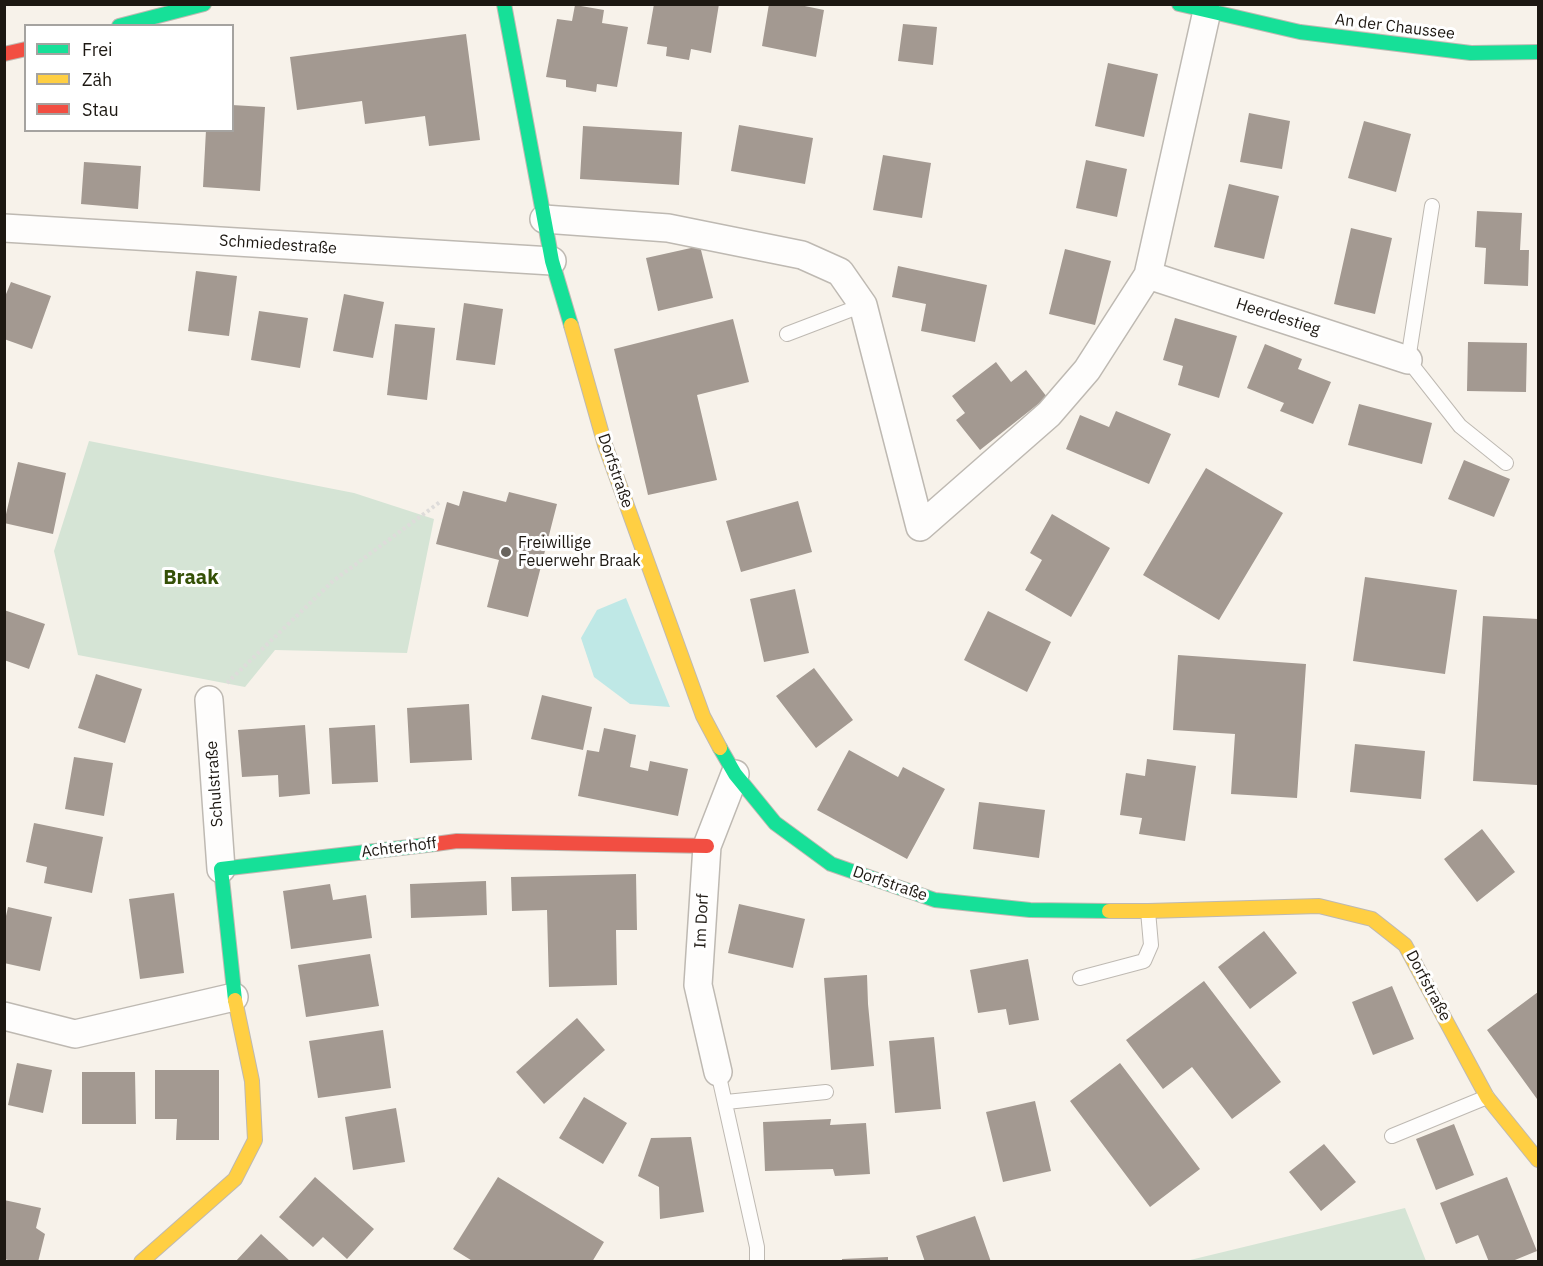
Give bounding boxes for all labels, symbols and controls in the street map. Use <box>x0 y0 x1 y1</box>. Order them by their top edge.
street label: An der Chaussee <box>1334 10 1456 44</box>
legend <box>24 24 234 132</box>
text: Frei <box>82 38 113 61</box>
text: Zäh <box>82 68 112 91</box>
text: Stau <box>82 98 119 121</box>
street label: Schmiedestraße <box>219 231 337 259</box>
street label: Heerdestieg <box>1234 294 1322 340</box>
street label: Dorfstraße <box>593 431 637 511</box>
place label: Freiwillige Feuerwehr Braak <box>518 533 641 571</box>
marker: Freiwillige Feuerwehr Braak <box>499 545 513 559</box>
district label: Braak <box>163 566 219 590</box>
street label: Schulstraße <box>202 740 228 828</box>
street label: Achterhoff <box>360 834 438 862</box>
street label: Dorfstraße <box>850 862 930 906</box>
street label: Im Dorf <box>691 893 713 949</box>
street label: Dorfstraße <box>1401 947 1455 1025</box>

